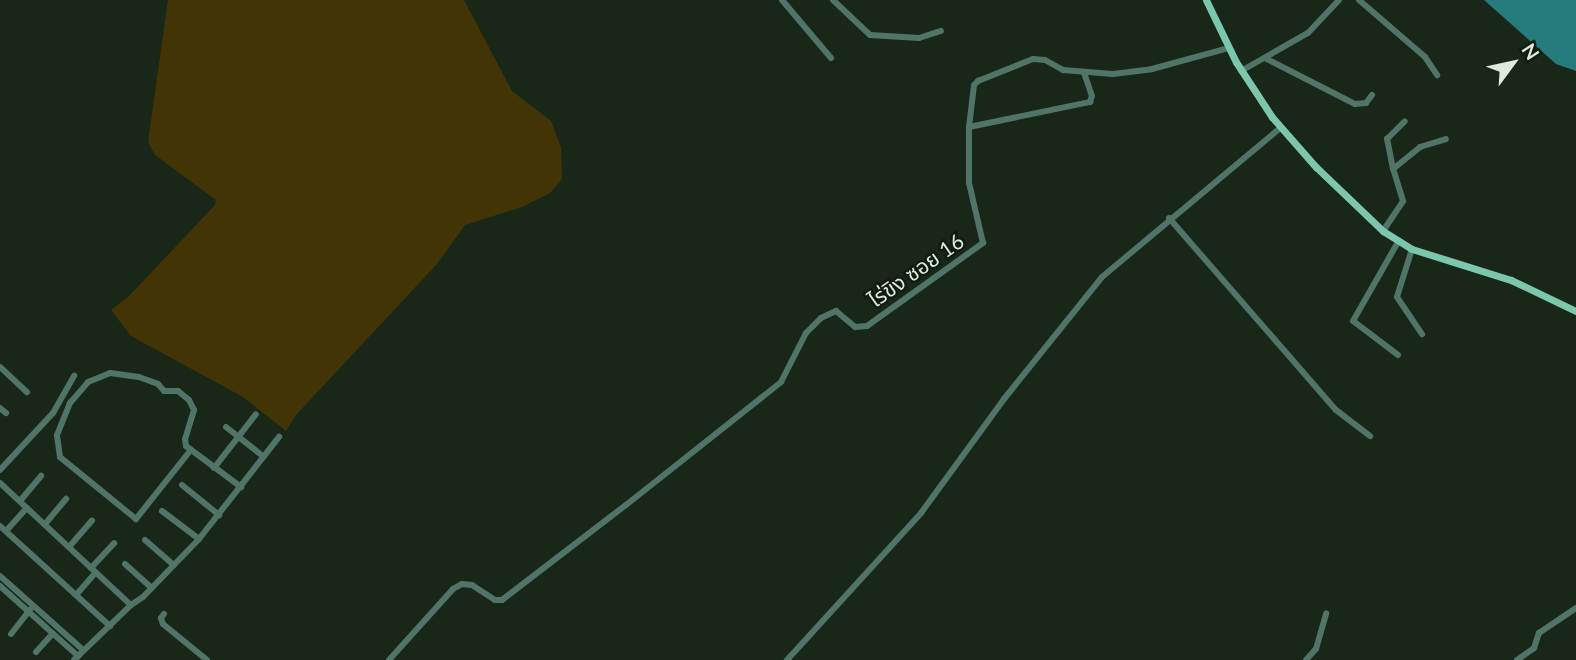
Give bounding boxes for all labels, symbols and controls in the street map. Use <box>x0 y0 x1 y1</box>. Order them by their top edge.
north arrow <box>1478 28 1548 98</box>
text: N <box>1517 39 1545 64</box>
street label: ไร่ขิง ซอย 16 <box>864 228 968 312</box>

